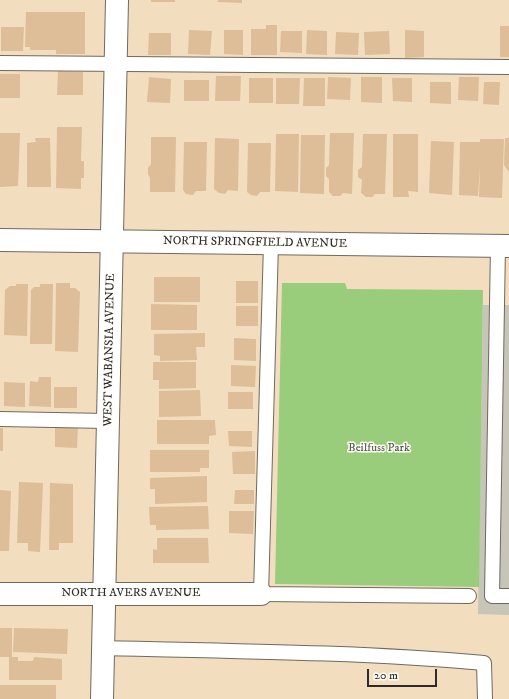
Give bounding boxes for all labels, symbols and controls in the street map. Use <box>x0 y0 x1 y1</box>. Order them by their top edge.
street label: NORTH SPRINGFIELD AVENUE <box>163 234 347 252</box>
street label: WEST WABANSIA AVENUE <box>101 273 119 427</box>
park label: Beilfuss Park <box>348 442 410 456</box>
street label: NORTH AVERS AVENUE <box>61 587 201 601</box>
scale bar <box>369 661 439 687</box>
text: 20 m <box>374 668 398 683</box>

